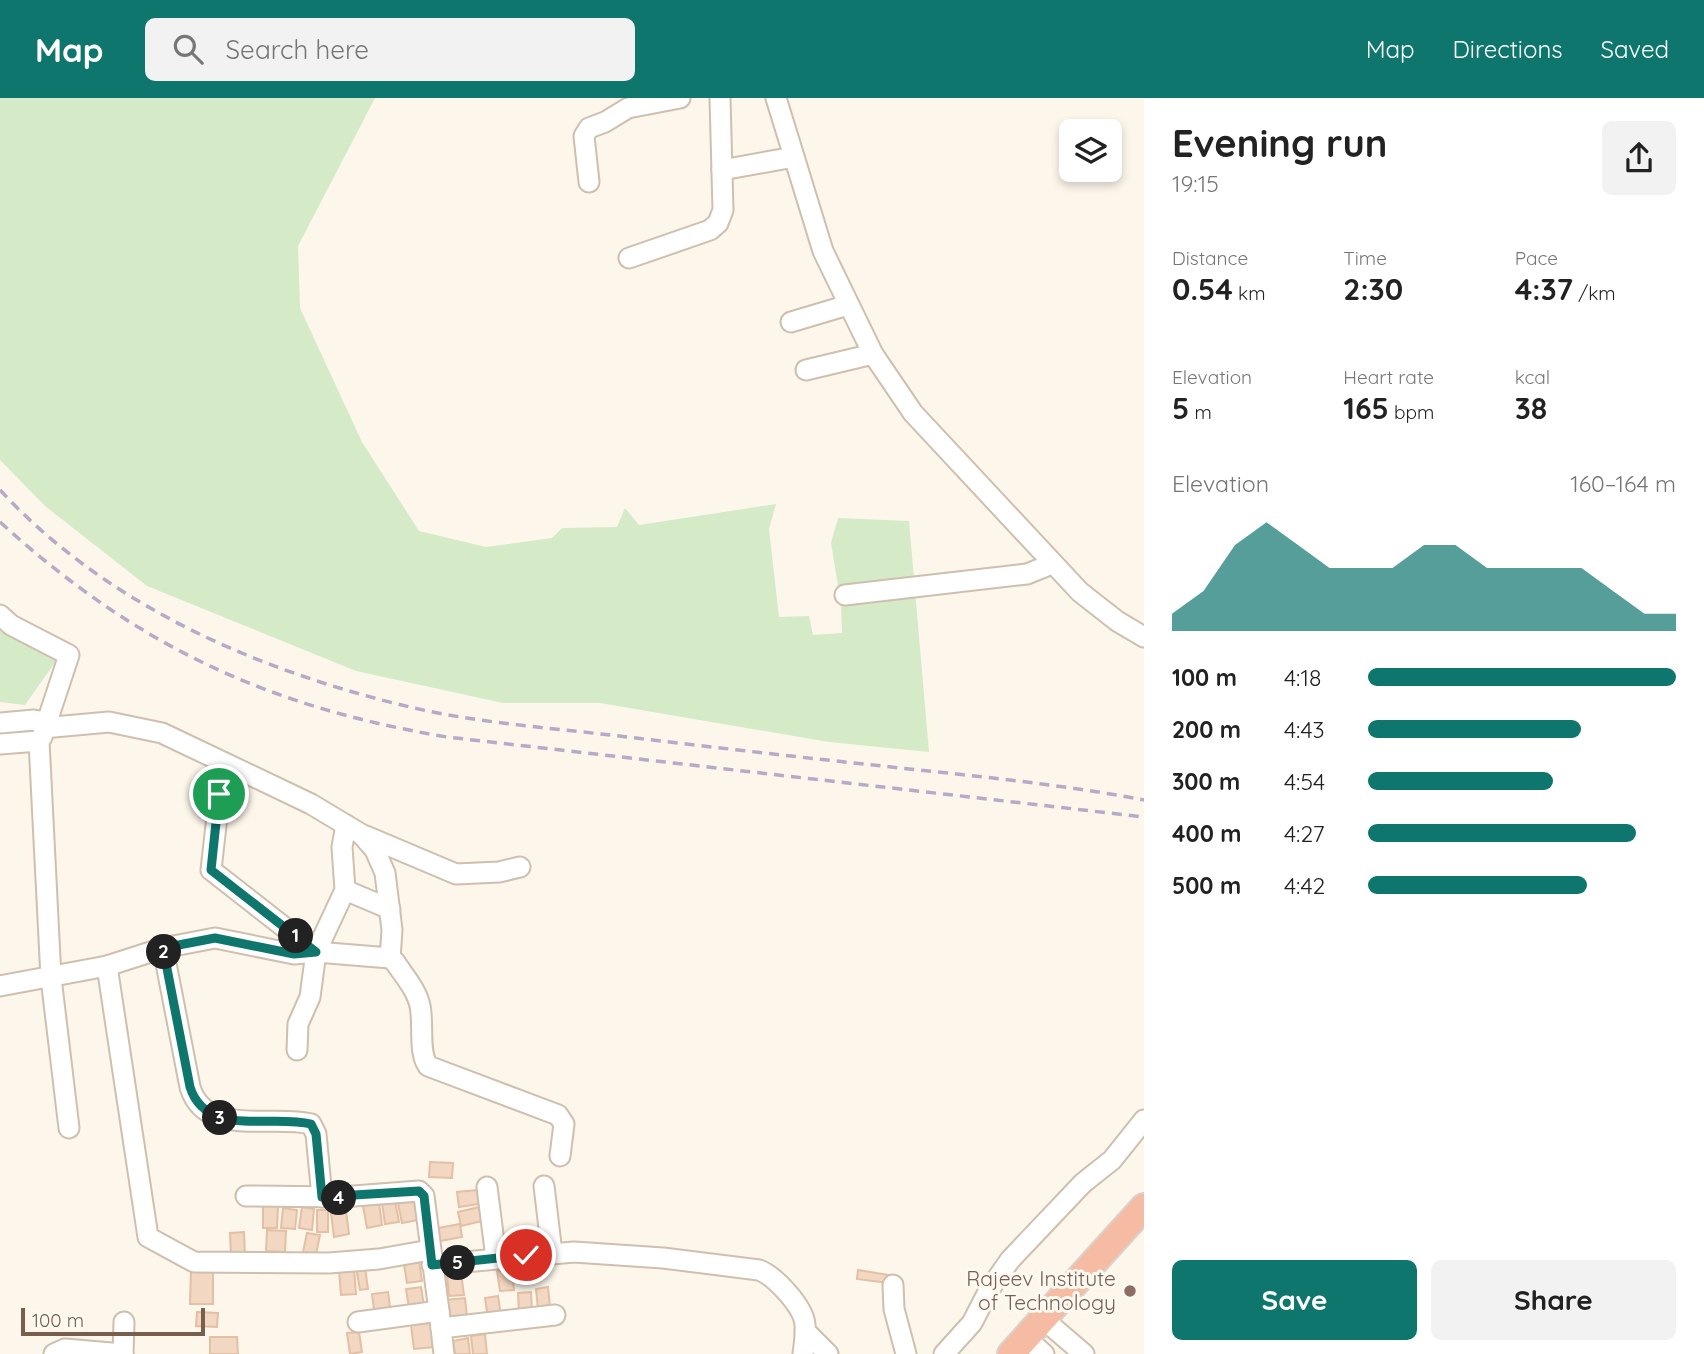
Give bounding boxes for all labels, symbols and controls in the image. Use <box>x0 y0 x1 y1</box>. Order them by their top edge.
search box <box>145 18 635 81</box>
text: Map <box>35 29 103 70</box>
icon: search <box>169 30 207 68</box>
text: Search here <box>225 33 369 66</box>
text: Map <box>1366 34 1415 64</box>
text: Directions <box>1453 34 1563 64</box>
text: Saved <box>1601 34 1669 64</box>
map controls <box>1059 119 1122 182</box>
button: layers <box>1059 119 1122 182</box>
text: Evening run <box>1172 119 1387 167</box>
button: share <box>1602 121 1676 195</box>
text: 19:15 <box>1172 169 1219 198</box>
text: Distance <box>1172 246 1248 270</box>
text: Time <box>1343 246 1387 270</box>
text: Pace <box>1515 246 1558 270</box>
text: 0.54 <box>1172 270 1233 308</box>
text: 2:30 <box>1343 270 1403 308</box>
text: 4:37 <box>1515 270 1573 308</box>
text: km <box>1233 281 1266 305</box>
text: /km <box>1573 281 1616 305</box>
text: Elevation <box>1172 365 1252 389</box>
text: Heart rate <box>1343 365 1434 389</box>
text: kcal <box>1515 365 1550 389</box>
text: 5 <box>1172 389 1189 427</box>
text: 165 <box>1343 389 1389 427</box>
text: 38 <box>1515 389 1547 427</box>
text: m <box>1189 400 1212 424</box>
text: bpm <box>1389 400 1434 424</box>
text: Elevation <box>1172 469 1269 498</box>
text: 160–164 m <box>1570 469 1676 498</box>
text: 100 m <box>1172 663 1237 692</box>
text: 4:18 <box>1284 663 1321 692</box>
text: 200 m <box>1172 715 1241 744</box>
text: 4:43 <box>1284 715 1325 744</box>
pin <box>189 764 249 824</box>
text: 300 m <box>1172 767 1240 796</box>
text: 4:54 <box>1284 767 1325 796</box>
icon: arrive <box>200 775 238 813</box>
text: 400 m <box>1172 819 1241 848</box>
text: 4:27 <box>1284 819 1325 848</box>
text: 500 m <box>1172 871 1241 900</box>
text: 4:42 <box>1284 871 1325 900</box>
pin: 1 <box>278 918 314 954</box>
text: 1 <box>292 923 299 947</box>
pin: 2 <box>146 934 182 970</box>
text: 2 <box>158 939 169 963</box>
pin: 3 <box>202 1100 238 1136</box>
text: 3 <box>214 1105 225 1129</box>
pin: 4 <box>322 1180 356 1216</box>
text: 4 <box>333 1185 344 1209</box>
pin <box>496 1225 556 1285</box>
icon: check <box>507 1236 545 1274</box>
pin: 5 <box>440 1246 476 1280</box>
text: 5 <box>452 1250 463 1274</box>
button: Save <box>1172 1260 1417 1340</box>
button: Share <box>1431 1260 1676 1340</box>
place label: Rajeev Institute of Technology <box>966 1265 1116 1315</box>
marker: Rajeev Institute of Technology <box>1122 1283 1138 1299</box>
scale bar <box>21 1305 205 1337</box>
text: 100 m <box>32 1308 84 1332</box>

